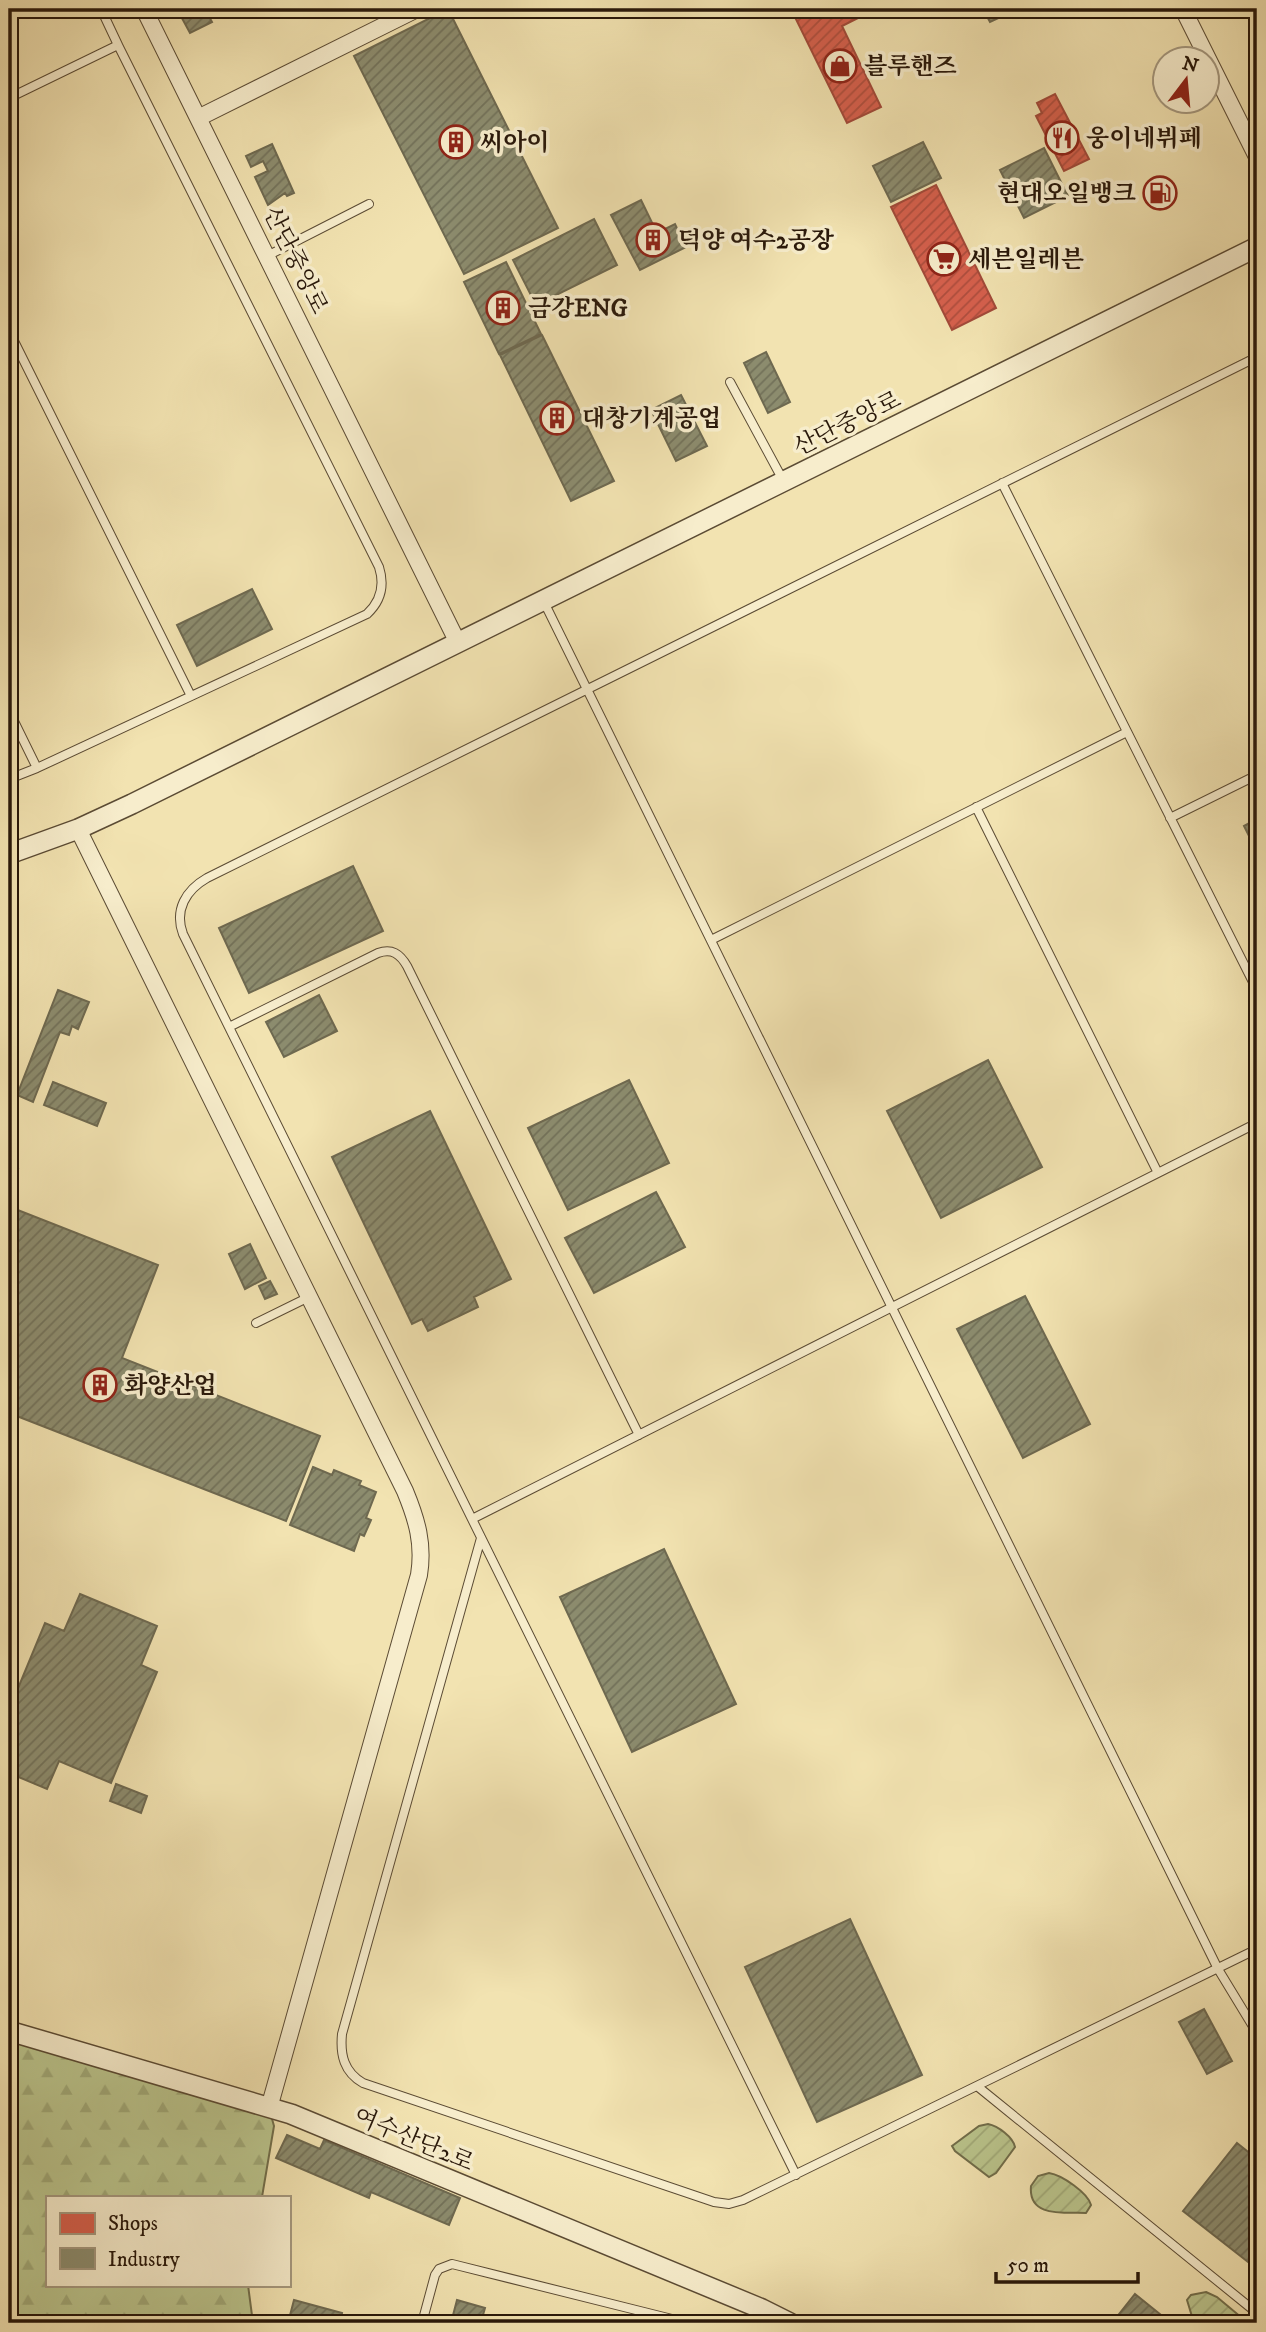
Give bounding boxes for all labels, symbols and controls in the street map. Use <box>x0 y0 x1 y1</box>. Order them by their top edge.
north arrow <box>1150 46 1220 116</box>
shop icon: 블루핸즈 <box>821 47 859 85</box>
place label: 블루핸즈 <box>864 52 957 82</box>
text: N <box>1180 52 1201 78</box>
restaurant icon: 웅이네뷔페 <box>1043 119 1081 157</box>
building icon: 씨아이 <box>437 123 475 161</box>
place label: 웅이네뷔페 <box>1086 124 1202 154</box>
place label: 씨아이 <box>480 128 550 158</box>
fuel station icon: 현대오일뱅크 <box>1141 174 1179 212</box>
place label: 현대오일뱅크 <box>997 179 1136 209</box>
street label: 산단중앙로 <box>256 202 334 319</box>
building icon: 덕양 여수2공장 <box>634 221 672 259</box>
place label: 덕양 여수2공장 <box>678 226 835 256</box>
supermarket icon: 세븐일레븐 <box>925 240 963 278</box>
place label: 세븐일레븐 <box>968 245 1084 275</box>
building icon: 금강ENG <box>484 289 522 327</box>
place label: 금강ENG <box>528 294 628 324</box>
street label: 산단중앙로 <box>789 385 906 463</box>
building icon: 대창기계공업 <box>538 399 576 437</box>
place label: 대창기계공업 <box>582 404 721 434</box>
building icon: 화양산업 <box>81 1366 119 1404</box>
place label: 화양산업 <box>124 1371 217 1401</box>
street label: 여수산단2로 <box>349 2101 478 2179</box>
legend <box>46 2196 290 2286</box>
text: Shops <box>108 2211 158 2237</box>
scale bar <box>996 2241 1138 2285</box>
text: Industry <box>108 2247 181 2273</box>
text: 50 m <box>1007 2253 1049 2279</box>

